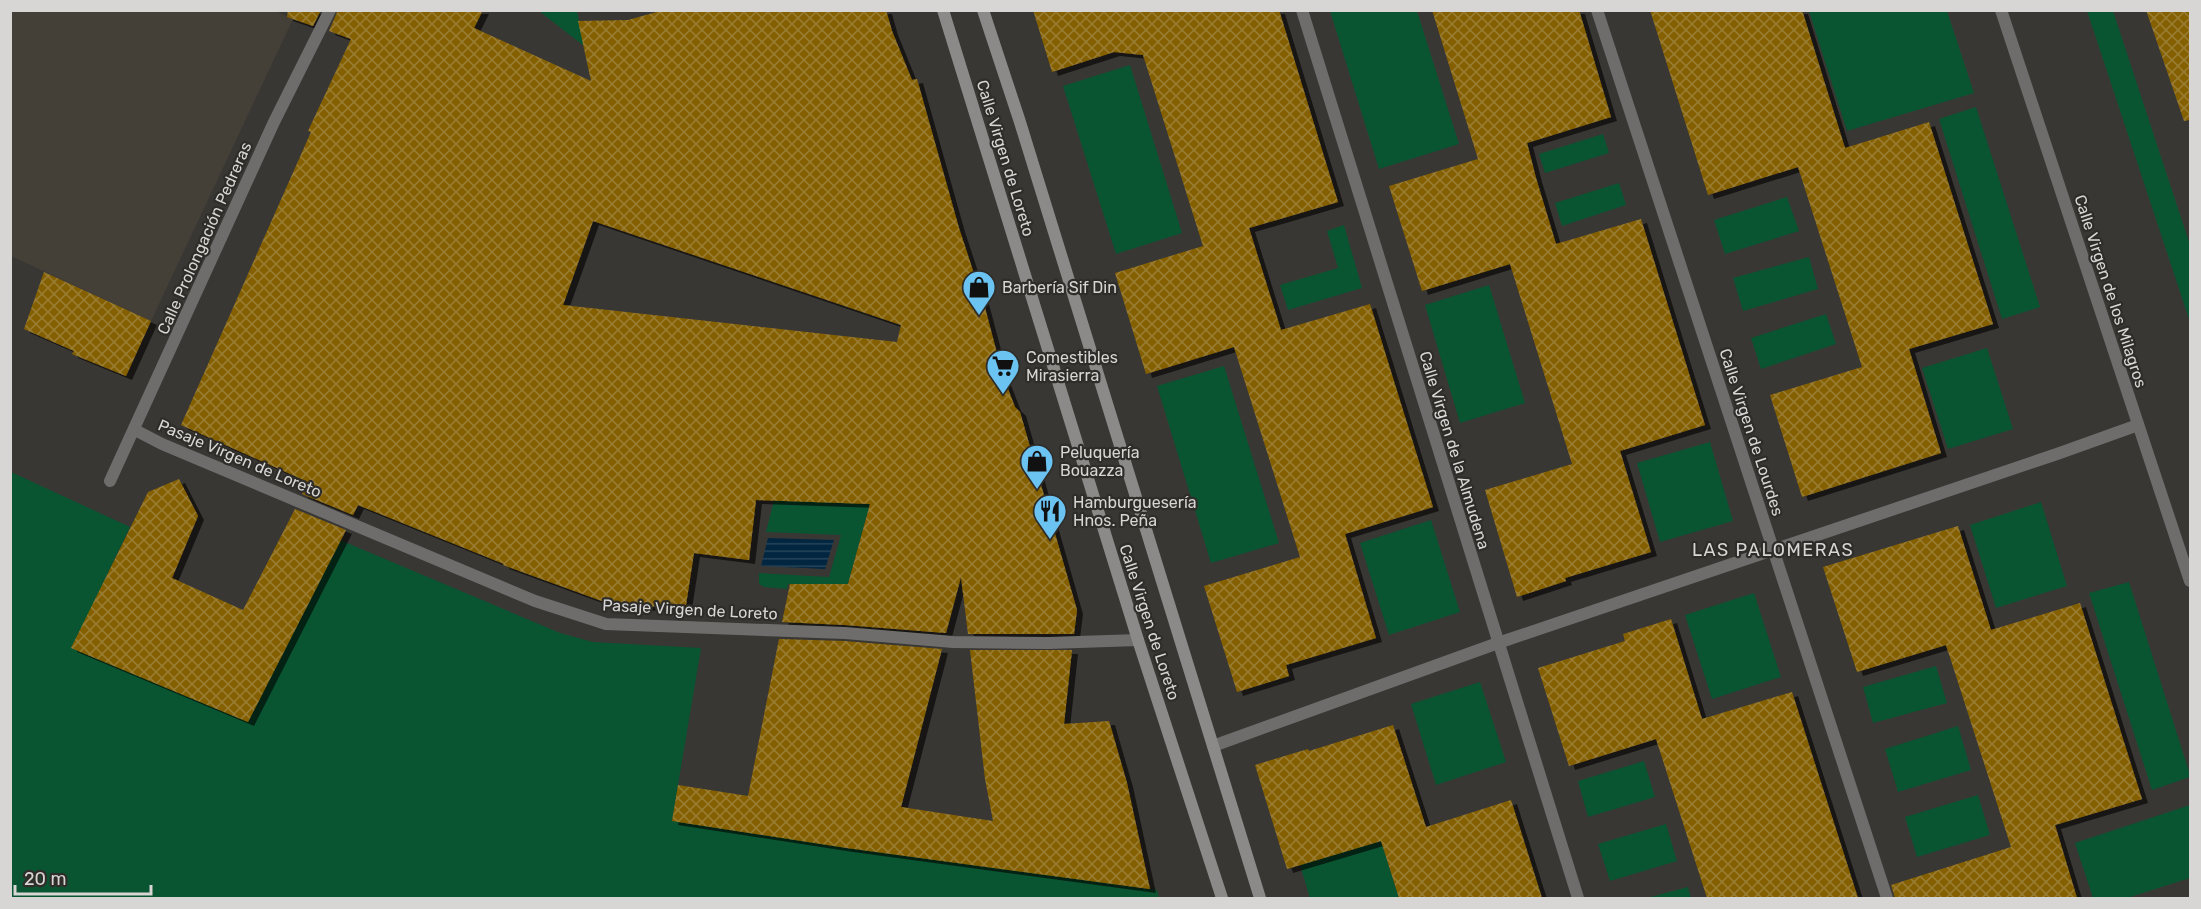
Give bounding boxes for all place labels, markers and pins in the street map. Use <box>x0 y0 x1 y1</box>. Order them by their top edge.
shop icon: Barbería Sif Din <box>961 269 997 316</box>
place label: Barbería Sif Din <box>1002 278 1117 297</box>
supermarket icon: Comestibles Mirasierra <box>985 348 1021 395</box>
place label: Comestibles Mirasierra <box>1026 348 1118 385</box>
shop icon: Peluquería Bouazza <box>1019 443 1055 490</box>
place label: Peluquería Bouazza <box>1060 443 1140 480</box>
restaurant icon: Hamburguesería Hnos. Peña <box>1032 493 1068 540</box>
place label: Hamburguesería Hnos. Peña <box>1073 493 1197 530</box>

